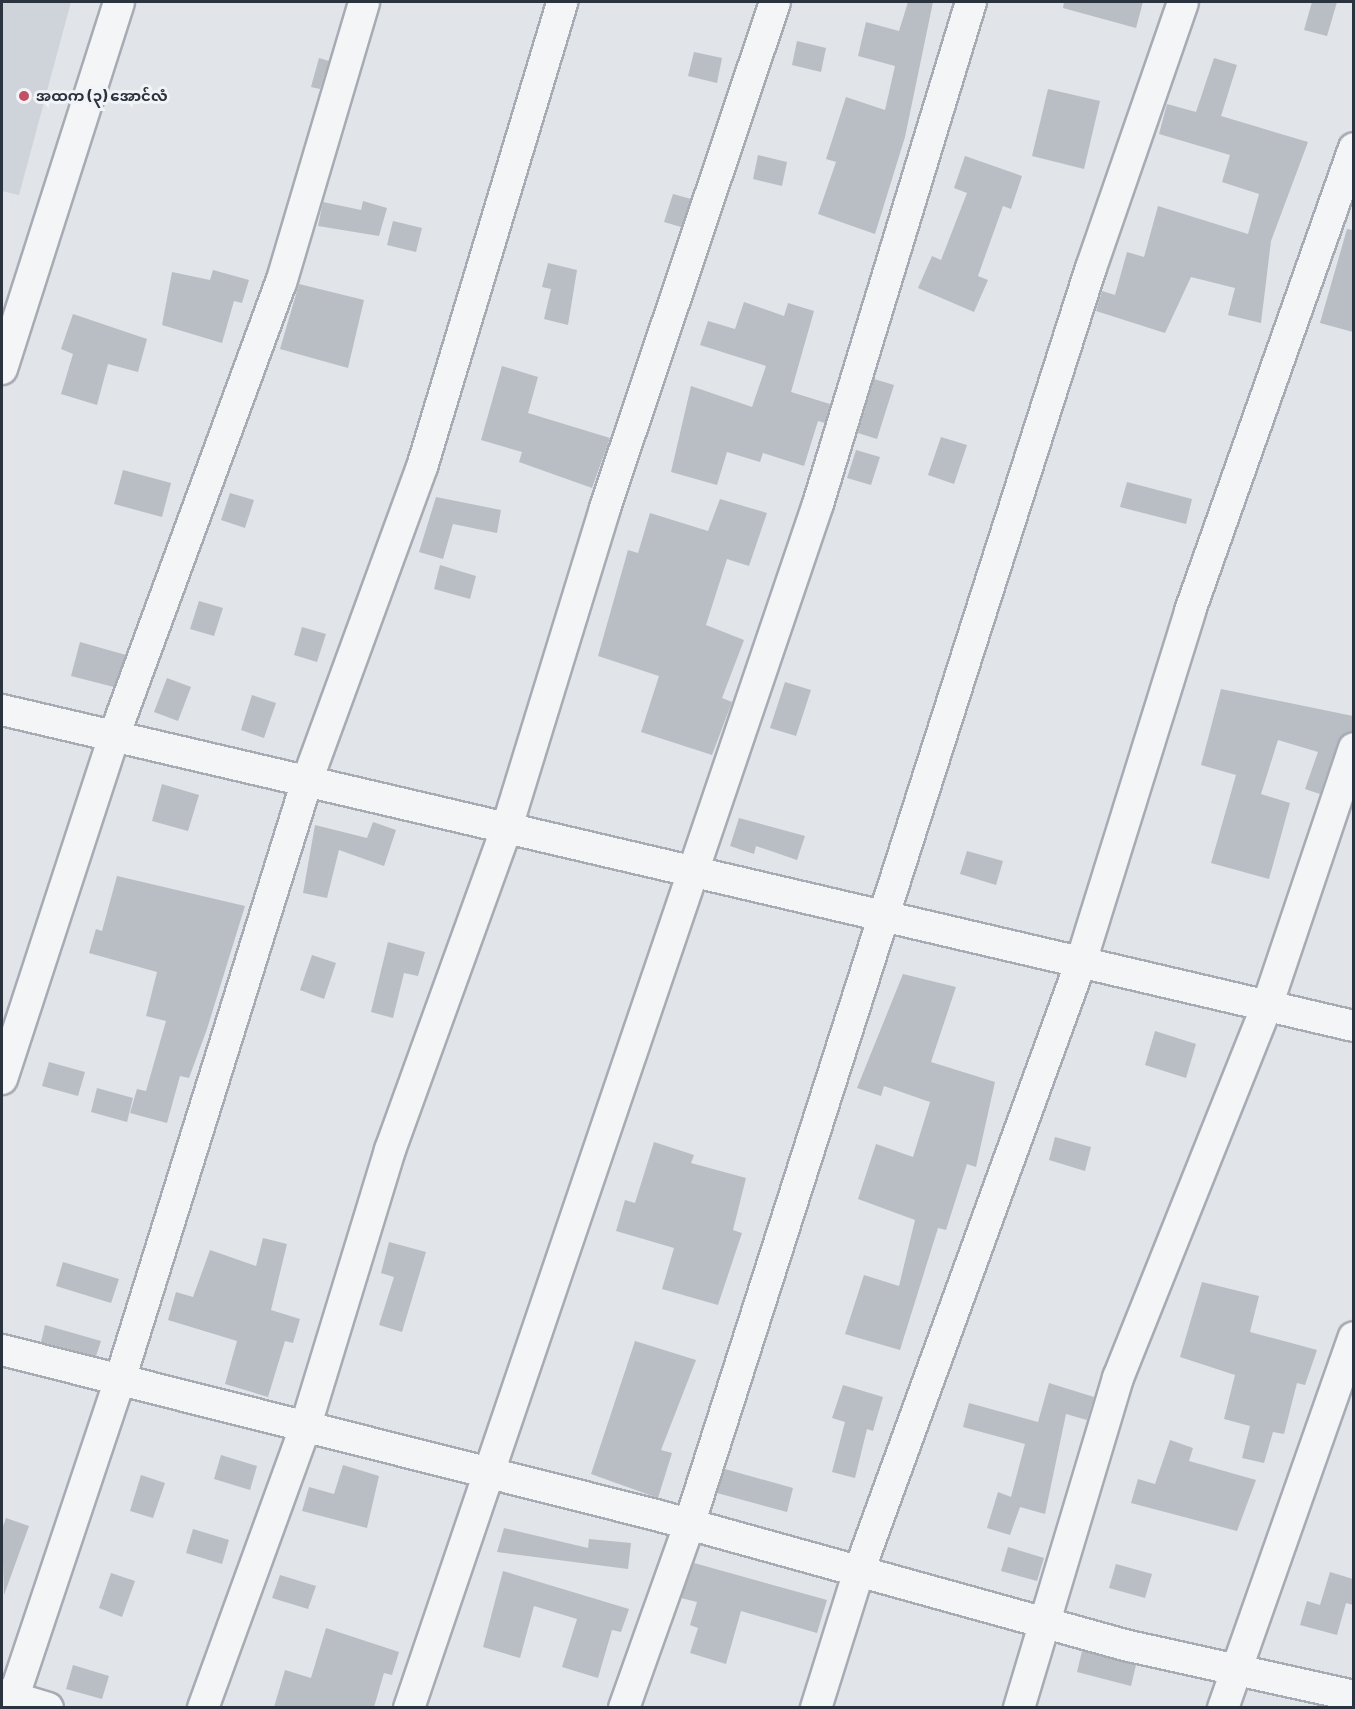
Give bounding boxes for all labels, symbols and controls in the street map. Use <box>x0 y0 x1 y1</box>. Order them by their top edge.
place label: အထက (၃) အောင်လံ <box>36 87 168 105</box>
marker: အထက (၃) အောင်လံ <box>17 89 31 103</box>

